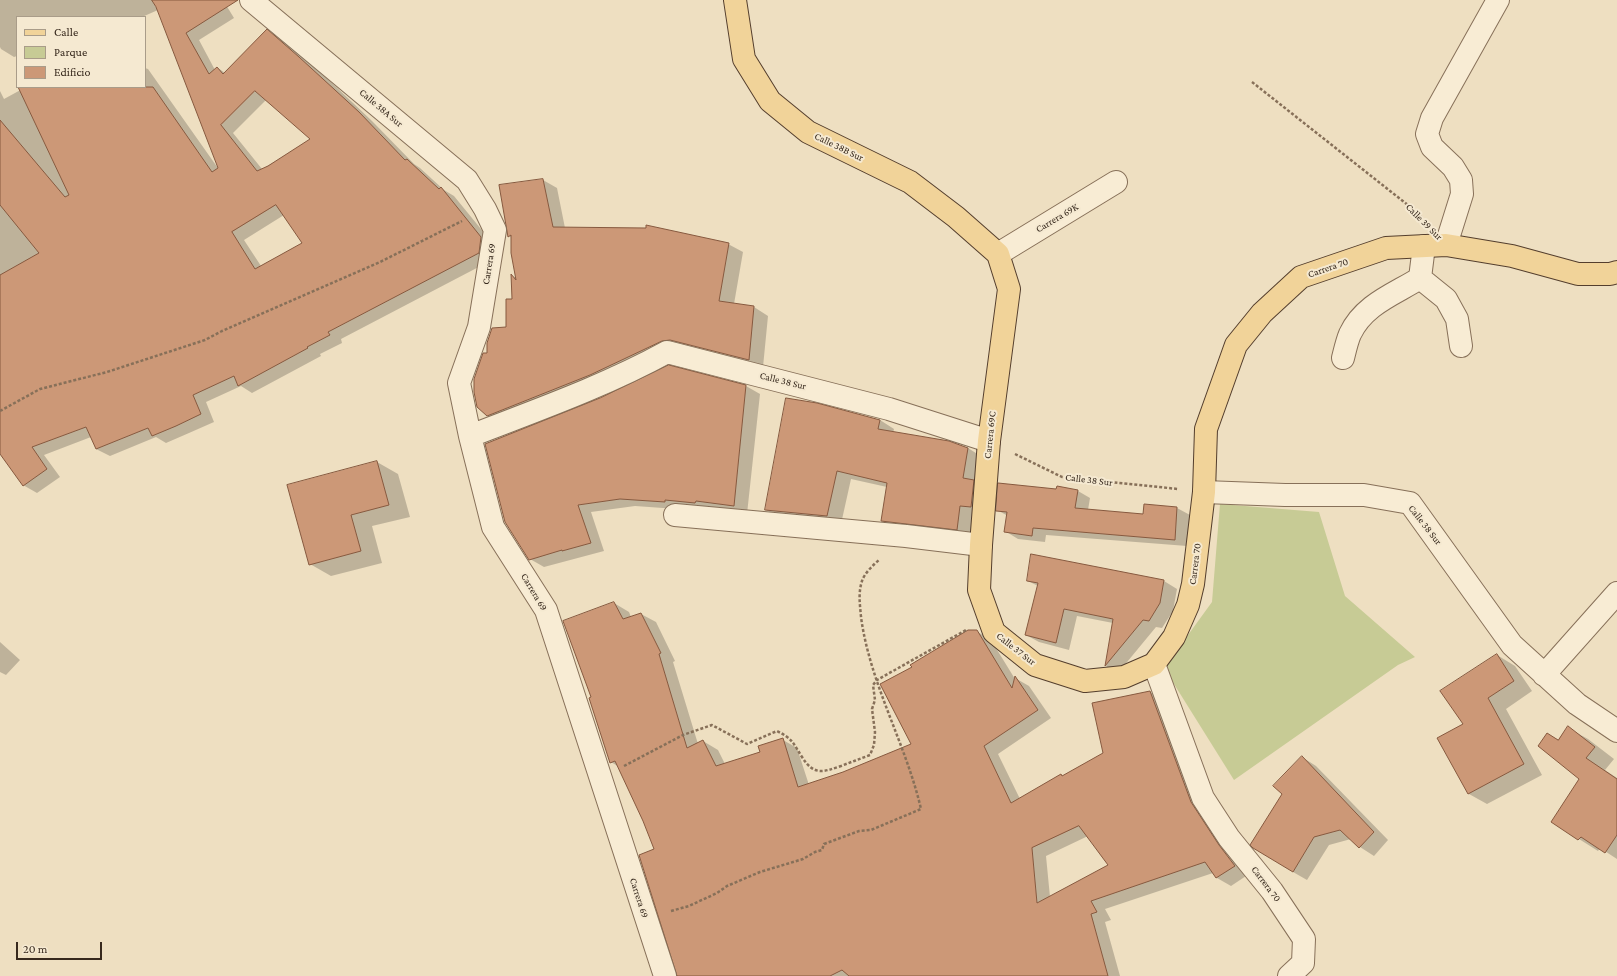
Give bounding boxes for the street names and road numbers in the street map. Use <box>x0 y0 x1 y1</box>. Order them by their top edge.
street label: Calle 38A Sur <box>357 86 405 130</box>
street label: Calle 38B Sur <box>813 130 865 164</box>
street label: Carrera 69K <box>1034 201 1080 235</box>
street label: Calle 39 Sur <box>1403 201 1445 243</box>
street label: Carrera 69 <box>480 243 498 285</box>
street label: Carrera 70 <box>1306 256 1350 280</box>
street label: Calle 38 Sur <box>758 369 808 393</box>
street label: Carrera 69C <box>982 411 998 459</box>
street label: Calle 38 Sur <box>1065 471 1113 489</box>
street label: Calle 38 Sur <box>1406 503 1444 547</box>
street label: Carrera 70 <box>1187 543 1203 585</box>
street label: Carrera 69 <box>518 571 550 613</box>
street label: Calle 37 Sur <box>994 630 1038 668</box>
street label: Carrera 70 <box>1249 864 1283 904</box>
street label: Carrera 69 <box>627 876 651 920</box>

